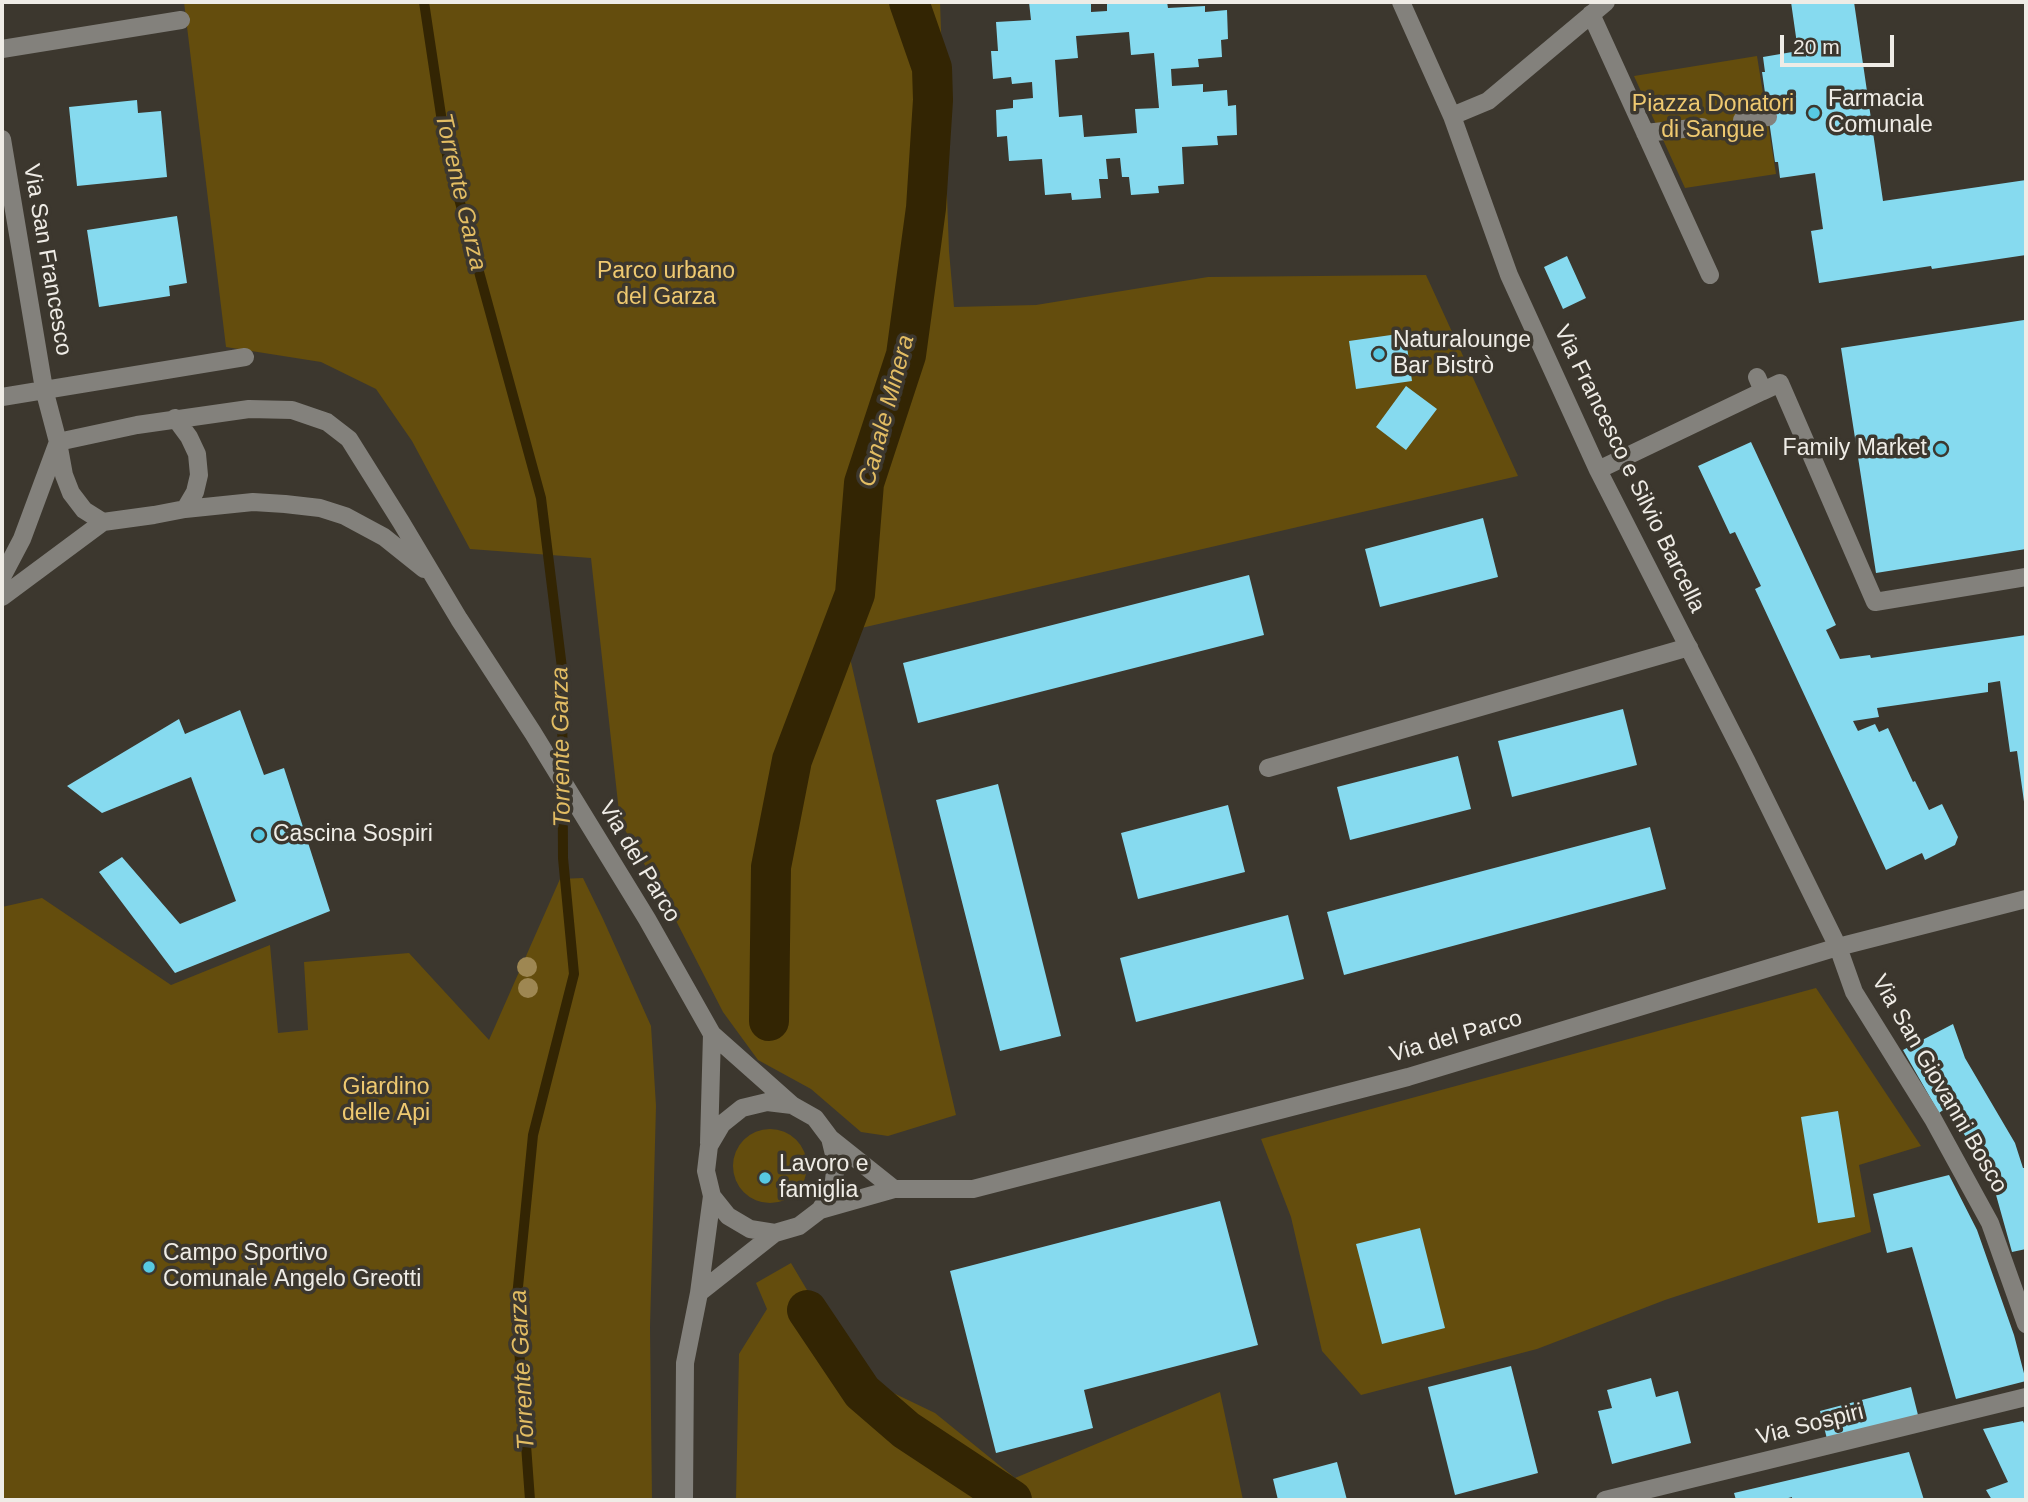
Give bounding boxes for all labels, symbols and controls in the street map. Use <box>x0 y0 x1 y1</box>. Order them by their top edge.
scale bar <box>1783 21 1897 65</box>
text: 20 m <box>1793 35 1840 58</box>
place label: Farmacia Comunale <box>1828 86 1933 140</box>
park label: Piazza Donatori di Sangue <box>1632 91 1794 145</box>
marker: Farmacia Comunale <box>1806 105 1822 121</box>
water label: Torrente Garza <box>428 111 492 273</box>
street label: Via San Francesco <box>17 162 77 358</box>
park label: Parco urbano del Garza <box>597 258 735 312</box>
street label: Via Francesco e Silvio Barcella <box>1547 321 1711 617</box>
place label: Naturalounge Bar Bistrò <box>1393 327 1531 381</box>
water label: Canale Minera <box>853 332 921 490</box>
marker: Naturalounge Bar Bistrò <box>1371 346 1387 362</box>
place label: Family Market <box>1783 435 1927 463</box>
marker: Family Market <box>1933 441 1949 457</box>
water label: Torrente Garza <box>546 666 578 828</box>
street label: Via del Parco <box>592 796 686 928</box>
place label: Cascina Sospiri <box>273 821 433 849</box>
marker: Cascina Sospiri <box>251 827 267 843</box>
street label: Via San Giovanni Bosco <box>1865 970 2013 1198</box>
street label: Via del Parco <box>1387 1005 1525 1069</box>
park label: Giardino delle Api <box>342 1074 430 1128</box>
place label: Lavoro e famiglia <box>779 1151 869 1205</box>
marker: Lavoro e famiglia <box>757 1170 773 1186</box>
place label: Campo Sportivo Comunale Angelo Greotti <box>163 1240 421 1294</box>
marker: Campo Sportivo Comunale Angelo Greotti <box>141 1259 157 1275</box>
water label: Torrente Garza <box>504 1289 542 1451</box>
street label: Via Sospiri <box>1754 1398 1866 1452</box>

